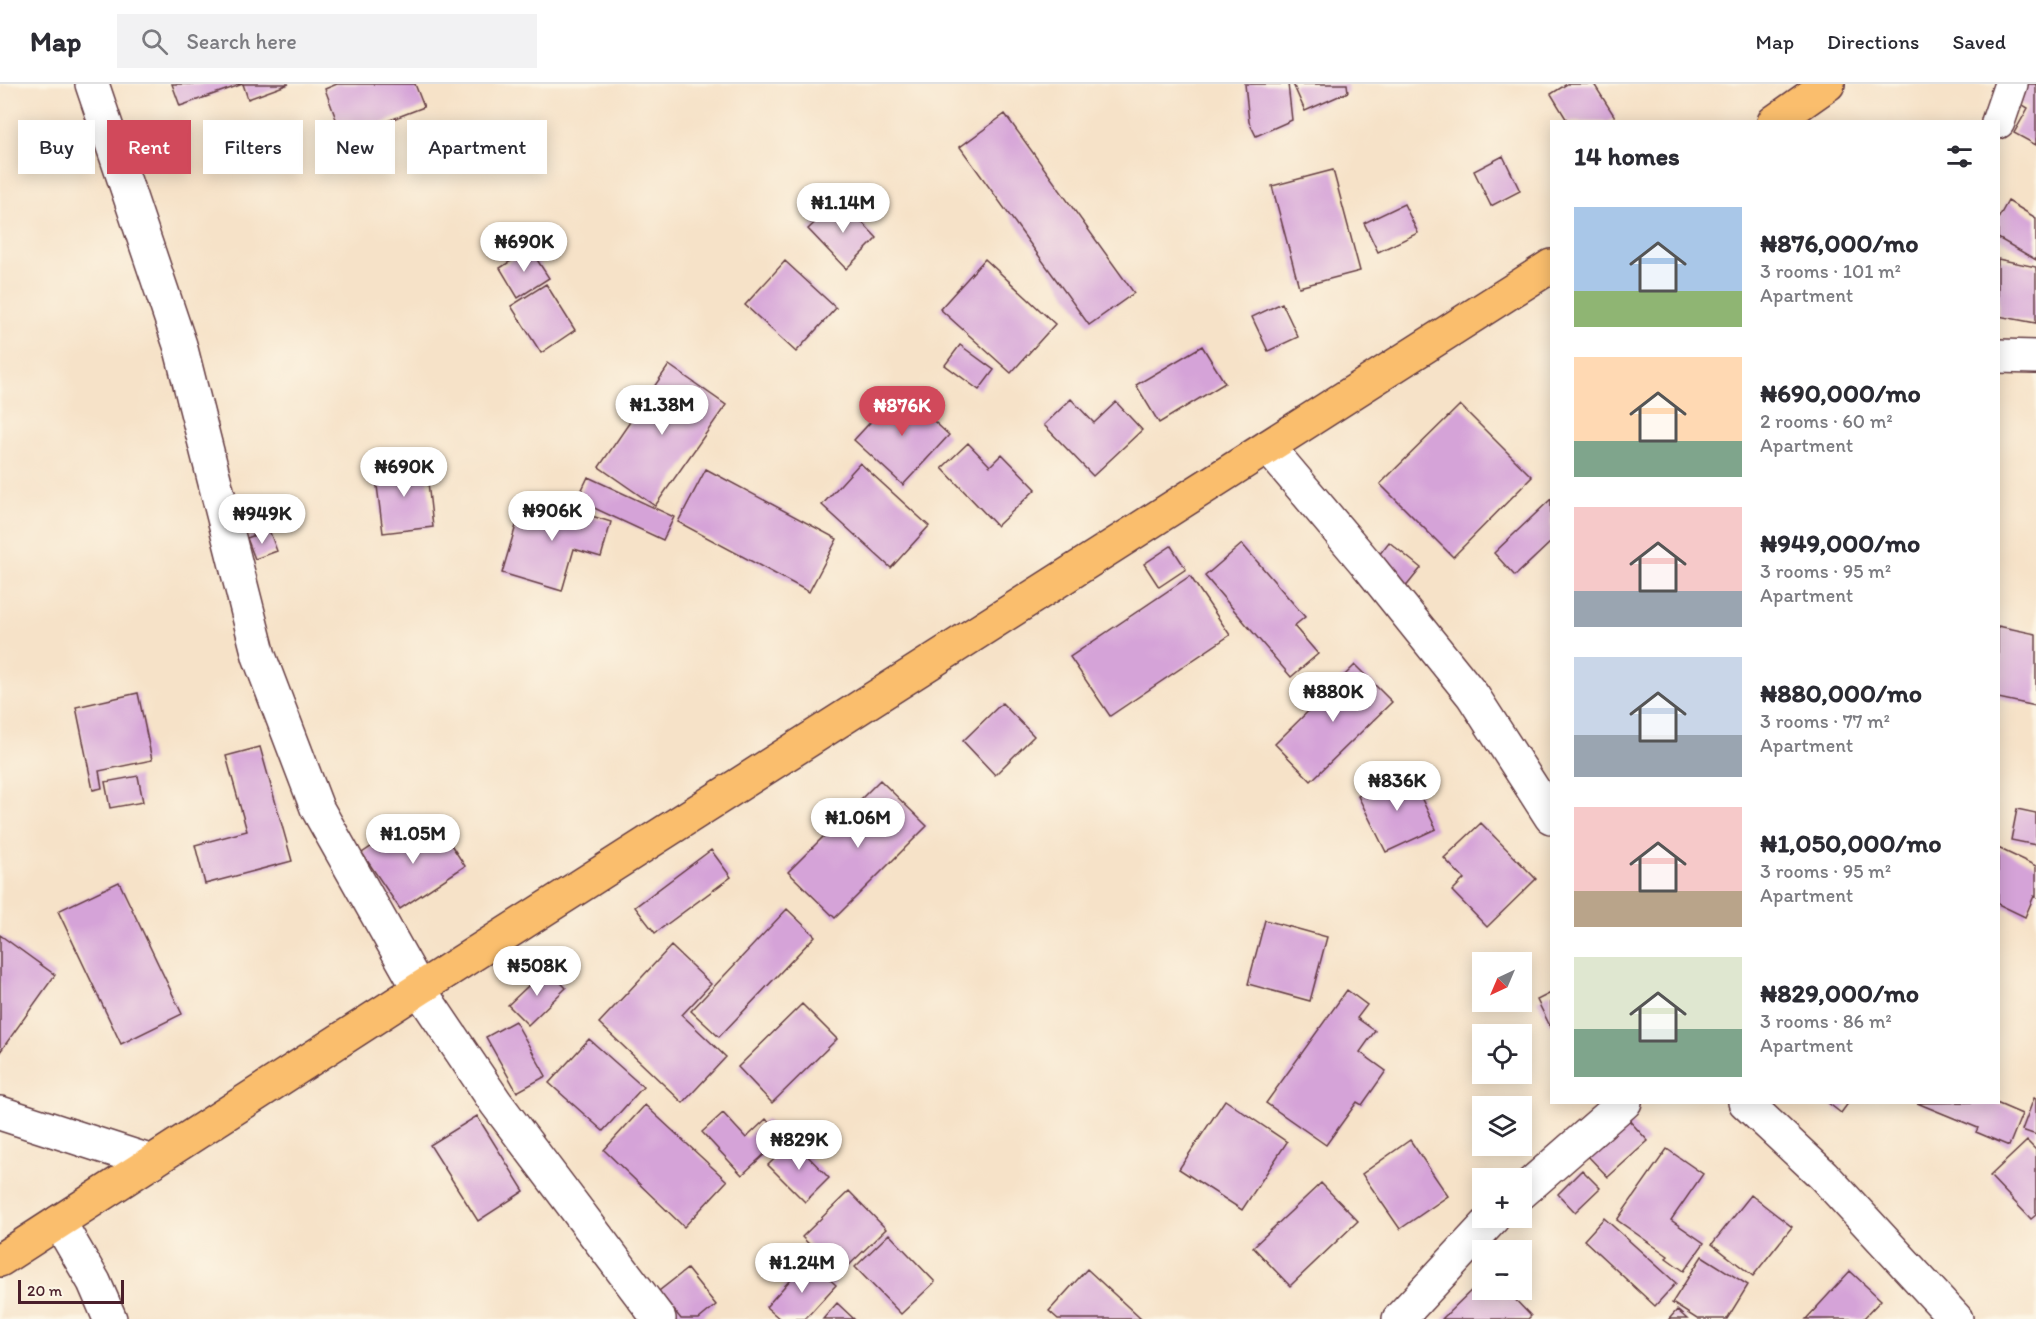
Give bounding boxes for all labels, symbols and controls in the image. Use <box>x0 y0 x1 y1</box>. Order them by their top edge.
search box <box>117 14 537 68</box>
text: Map <box>30 24 81 58</box>
icon: search <box>138 25 171 58</box>
text: Search here <box>186 28 297 55</box>
text: Map <box>1756 29 1794 54</box>
text: Directions <box>1827 29 1919 54</box>
text: Saved <box>1952 29 2006 54</box>
chip: Buy <box>18 120 95 174</box>
chip: Rent <box>107 120 191 174</box>
chip: Filters <box>203 120 303 174</box>
chip: New <box>315 120 395 174</box>
chip: Apartment <box>407 120 547 174</box>
text: 14 homes <box>1574 140 1680 172</box>
icon: filters <box>1943 140 1976 173</box>
pin: ₦1.14M <box>794 183 892 234</box>
text: ₦1.14M <box>811 190 875 214</box>
pin: ₦690K <box>482 222 566 273</box>
text: ₦876,000/mo <box>1760 227 1918 259</box>
text: ₦690K <box>494 229 554 253</box>
icon: home <box>1622 231 1694 303</box>
text: 3 rooms · 101 m² <box>1760 259 1901 283</box>
text: Apartment <box>1760 283 1853 307</box>
text: ₦690,000/mo <box>1760 377 1921 409</box>
icon: home <box>1622 381 1694 453</box>
pin: ₦1.38M <box>613 385 711 436</box>
pin: ₦876K <box>860 386 944 437</box>
text: ₦1.38M <box>629 392 695 416</box>
text: ₦876K <box>873 393 931 417</box>
text: 2 rooms · 60 m² <box>1760 409 1893 433</box>
text: Apartment <box>1760 433 1853 457</box>
pin: ₦690K <box>362 447 446 498</box>
text: ₦690K <box>374 454 434 478</box>
pin: ₦906K <box>510 491 594 542</box>
pin: ₦949K <box>220 494 304 545</box>
text: ₦906K <box>522 498 582 522</box>
text: ₦949K <box>232 501 292 525</box>
text: ₦949,000/mo <box>1760 527 1920 559</box>
icon: home <box>1622 531 1694 603</box>
text: 3 rooms · 95 m² <box>1760 559 1891 583</box>
text: Apartment <box>1760 583 1853 607</box>
pin: ₦880K <box>1291 672 1375 723</box>
text: ₦880,000/mo <box>1760 677 1922 709</box>
text: ₦880K <box>1303 679 1363 703</box>
icon: home <box>1622 681 1694 753</box>
text: 3 rooms · 77 m² <box>1760 709 1890 733</box>
text: Apartment <box>1760 733 1853 757</box>
pin: ₦836K <box>1355 761 1439 812</box>
text: ₦836K <box>1368 768 1426 792</box>
pin: ₦1.06M <box>809 798 907 849</box>
text: ₦1.06M <box>825 805 891 829</box>
pin: ₦1.05M <box>364 814 462 865</box>
text: ₦1.05M <box>380 821 446 845</box>
text: ₦1,050,000/mo <box>1760 827 1941 859</box>
icon: home <box>1622 831 1694 903</box>
text: 3 rooms · 95 m² <box>1760 859 1891 883</box>
text: Apartment <box>1760 883 1853 907</box>
pin: ₦508K <box>495 946 579 997</box>
north arrow <box>1472 952 1532 1012</box>
map controls <box>1472 952 1532 1300</box>
text: ₦508K <box>507 953 567 977</box>
text: ₦829,000/mo <box>1760 977 1919 1009</box>
icon: home <box>1622 981 1694 1053</box>
text: 3 rooms · 86 m² <box>1760 1009 1892 1033</box>
button: locate <box>1472 1024 1532 1084</box>
text: Apartment <box>1760 1033 1853 1057</box>
button: layers <box>1472 1096 1532 1156</box>
pin: ₦829K <box>757 1120 841 1171</box>
text: ₦829K <box>770 1127 828 1151</box>
button: + <box>1472 1168 1532 1228</box>
button: − <box>1472 1240 1532 1300</box>
pin: ₦1.24M <box>753 1243 851 1294</box>
text: ₦1.24M <box>769 1250 835 1274</box>
scale bar <box>18 1277 124 1304</box>
text: 20 m <box>27 1281 62 1300</box>

